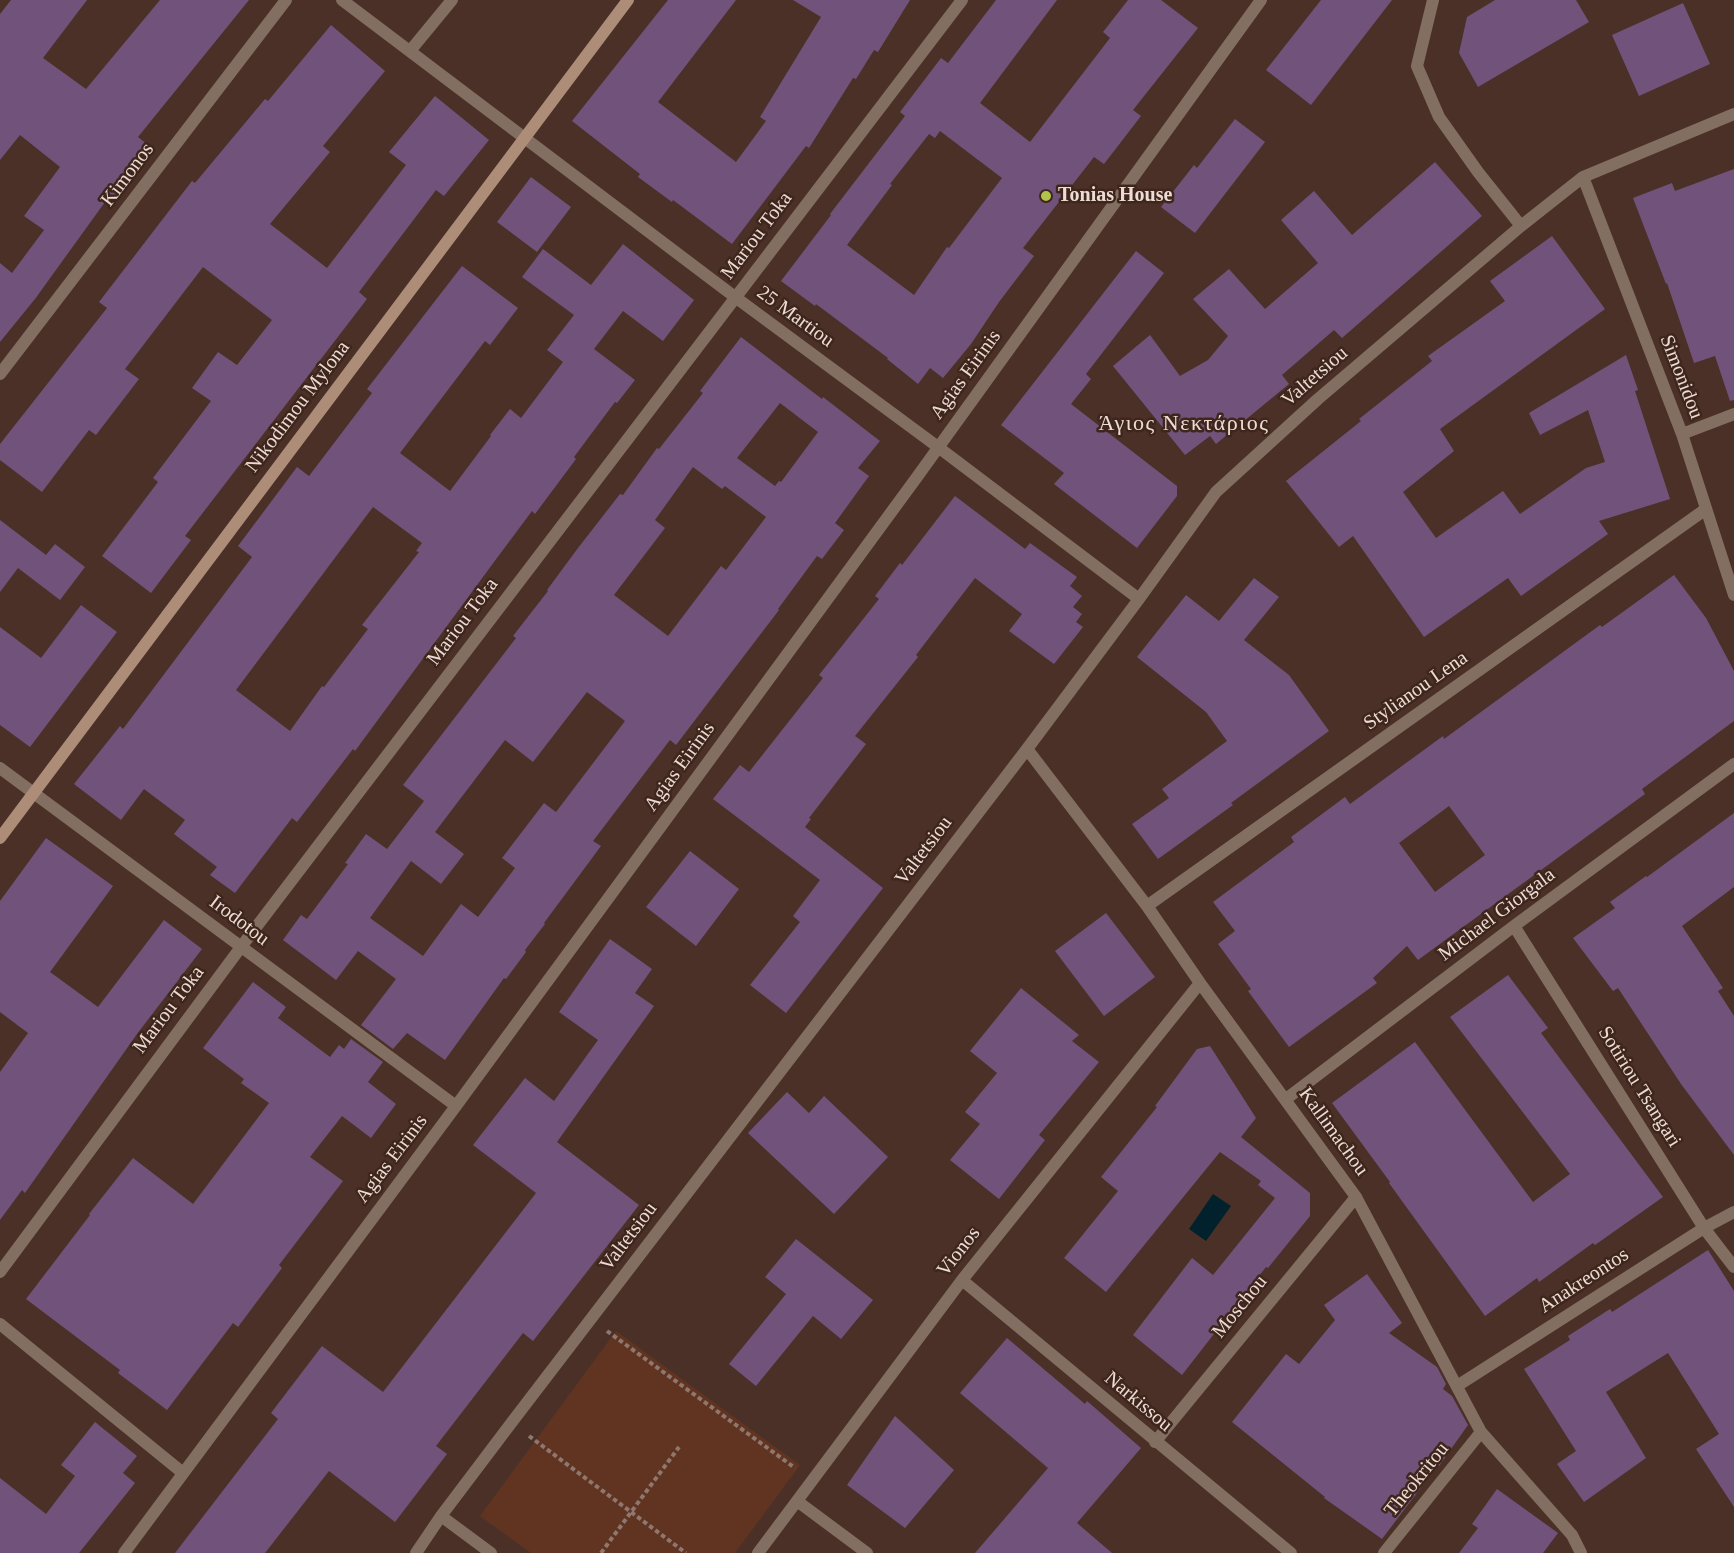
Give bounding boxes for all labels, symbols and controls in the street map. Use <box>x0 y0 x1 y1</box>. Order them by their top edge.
street label: Kimonos <box>96 138 160 212</box>
place label: Tonias House <box>1058 184 1172 208</box>
street label: Mariou Toka <box>716 187 798 285</box>
marker: Tonias House <box>1039 189 1053 203</box>
street label: 25 Martiou <box>752 281 838 353</box>
street label: Agias Eirinis <box>925 325 1007 425</box>
street label: Simonidou <box>1654 332 1708 422</box>
street label: Nikodimou Mylona <box>241 337 355 477</box>
street label: Valtetsiou <box>1277 342 1353 412</box>
district label: Άγιος Νεκτάριος <box>1099 411 1269 437</box>
street label: Mariou Toka <box>422 573 504 671</box>
street label: Stylianou Lena <box>1359 646 1473 736</box>
street label: Agias Eirinis <box>639 717 721 817</box>
street label: Valtetsiou <box>890 812 958 890</box>
street label: Michael Giorgala <box>1434 863 1560 967</box>
street label: Irodotou <box>204 891 274 951</box>
street label: Mariou Toka <box>128 961 210 1059</box>
street label: Sotiriou Tsangari <box>1592 1022 1686 1152</box>
street label: Kallimachou <box>1293 1083 1373 1181</box>
street label: Agias Eirinis <box>351 1110 433 1208</box>
street label: Valtetsiou <box>595 1198 663 1276</box>
street label: Vionos <box>932 1222 986 1282</box>
street label: Anakreontos <box>1535 1243 1633 1319</box>
street label: Moschou <box>1207 1271 1273 1343</box>
street label: Narkissou <box>1099 1367 1177 1437</box>
street label: Theokritou <box>1380 1438 1454 1522</box>

